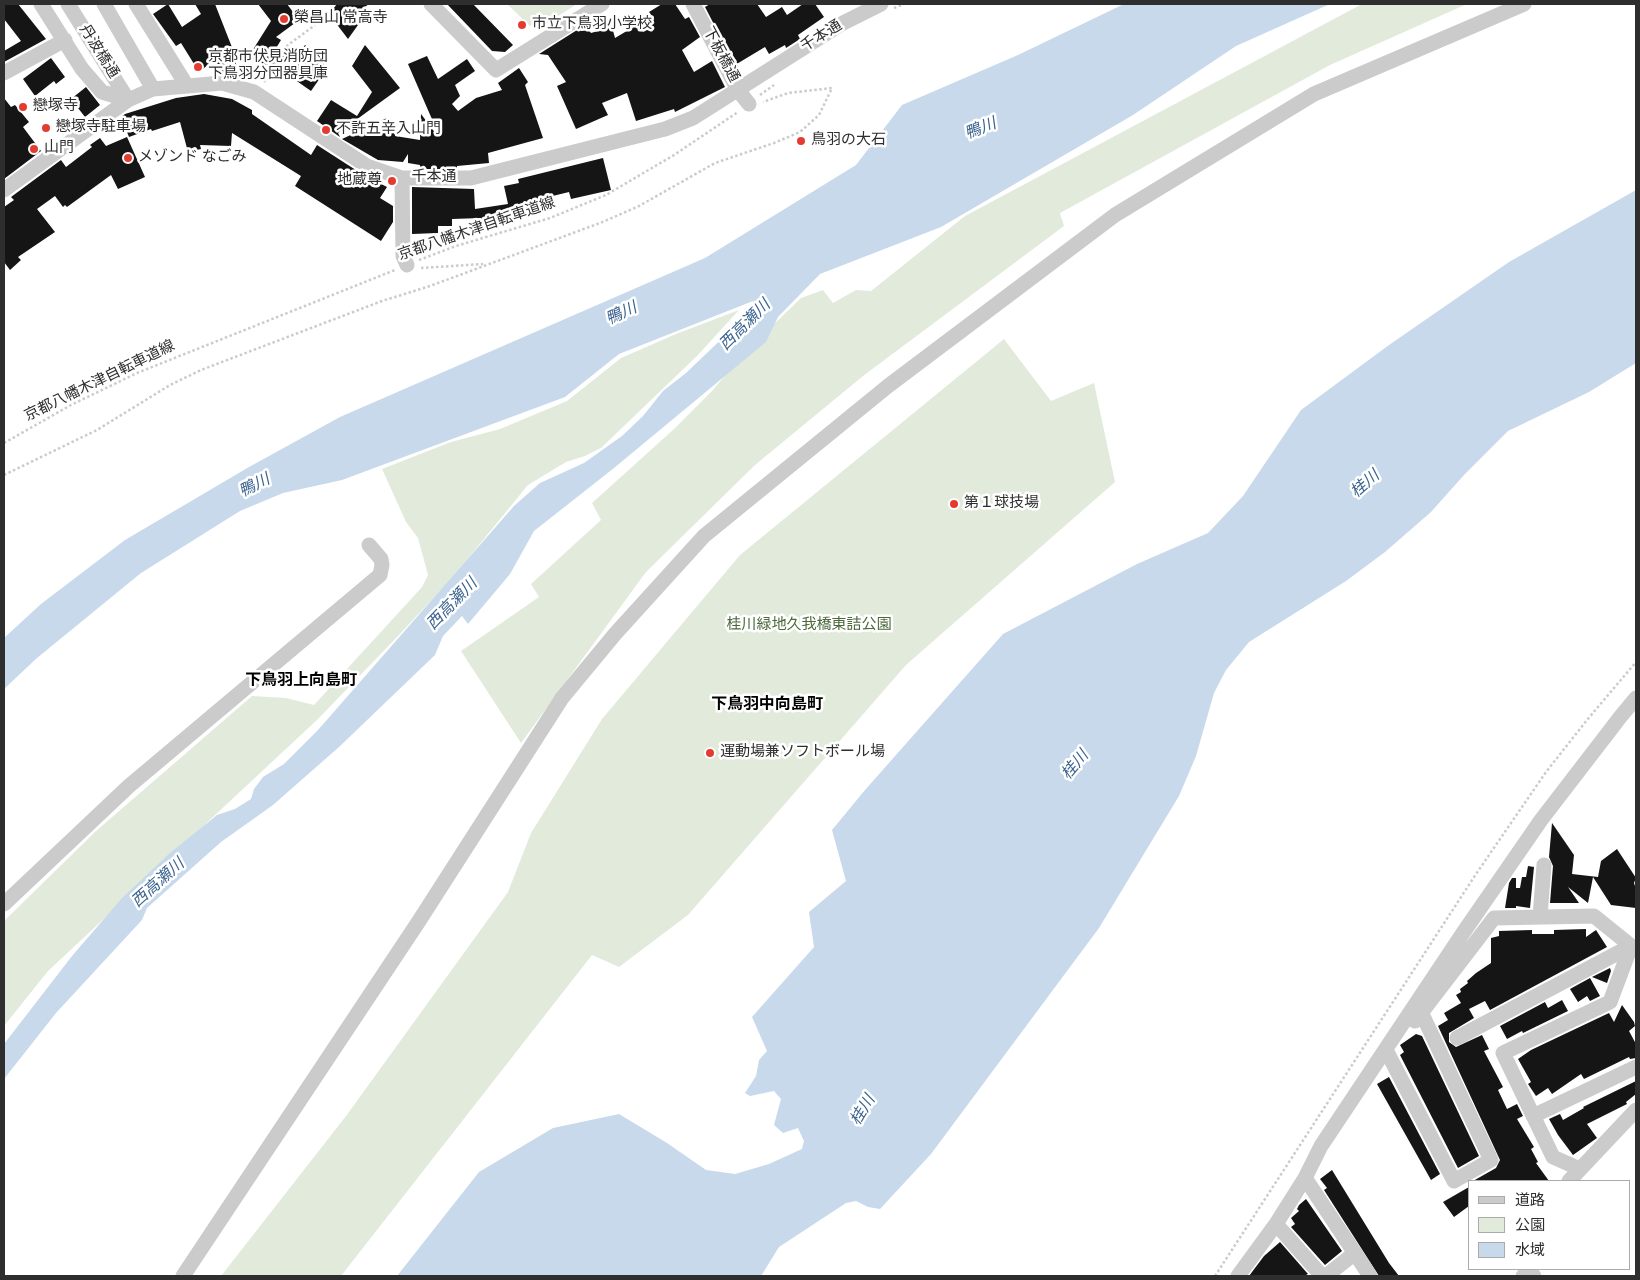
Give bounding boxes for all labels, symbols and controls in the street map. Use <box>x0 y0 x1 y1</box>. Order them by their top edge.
place label: 榮昌山 常高寺 <box>294 10 388 28</box>
marker: 榮昌山 常高寺 <box>278 13 290 25</box>
place label: 市立下鳥羽小学校 <box>532 16 652 34</box>
street label: 千本通 <box>798 17 846 57</box>
marker: 市立下鳥羽小学校 <box>516 19 528 31</box>
street label: 丹波橋通 <box>74 22 122 82</box>
street label: 下板橋通 <box>698 24 742 86</box>
place label: 京都市伏見消防団 下鳥羽分団器具庫 <box>208 49 328 84</box>
marker: 京都市伏見消防団 下鳥羽分団器具庫 <box>192 61 204 73</box>
place label: 戀塚寺 <box>33 98 78 116</box>
marker: 戀塚寺 <box>17 101 29 113</box>
water label: 鴨川 <box>963 115 999 145</box>
place label: 戀塚寺駐車場 <box>56 119 146 137</box>
place label: 不許五辛入山門 <box>336 121 441 139</box>
marker: 戀塚寺駐車場 <box>40 122 52 134</box>
marker: 不許五辛入山門 <box>320 124 332 136</box>
place label: 鳥羽の大石 <box>811 132 886 150</box>
marker: 鳥羽の大石 <box>795 135 807 147</box>
place label: 山門 <box>44 140 74 158</box>
marker: 山門 <box>28 143 40 155</box>
place label: メゾンド なごみ <box>138 149 247 167</box>
marker: メゾンド なごみ <box>122 152 134 164</box>
street label: 千本通 <box>412 169 456 187</box>
place label: 地蔵尊 <box>337 172 382 190</box>
marker: 地蔵尊 <box>386 175 398 187</box>
street label: 京都八幡木津自転車道線 <box>396 195 558 265</box>
water label: 西高瀬川 <box>717 297 775 355</box>
water label: 鴨川 <box>603 300 641 330</box>
street label: 京都八幡木津自転車道線 <box>22 338 178 426</box>
water label: 桂川 <box>1348 467 1384 503</box>
water label: 鴨川 <box>236 471 274 503</box>
place label: 第１球技場 <box>964 495 1039 513</box>
marker: 第１球技場 <box>948 498 960 510</box>
water label: 西高瀬川 <box>424 575 482 635</box>
park label: 桂川緑地久我橋東詰公園 <box>727 617 891 635</box>
district label: 下鳥羽上向島町 <box>245 672 357 692</box>
district label: 下鳥羽中向島町 <box>711 696 823 716</box>
place label: 運動場兼ソフトボール場 <box>720 744 885 762</box>
marker: 運動場兼ソフトボール場 <box>704 747 716 759</box>
water label: 桂川 <box>1058 748 1094 784</box>
water label: 西高瀬川 <box>129 855 189 913</box>
water label: 桂川 <box>848 1092 880 1130</box>
legend <box>1468 1180 1630 1270</box>
text: 道路 <box>1515 1192 1545 1211</box>
text: 公園 <box>1515 1217 1545 1236</box>
text: 水域 <box>1515 1242 1545 1261</box>

